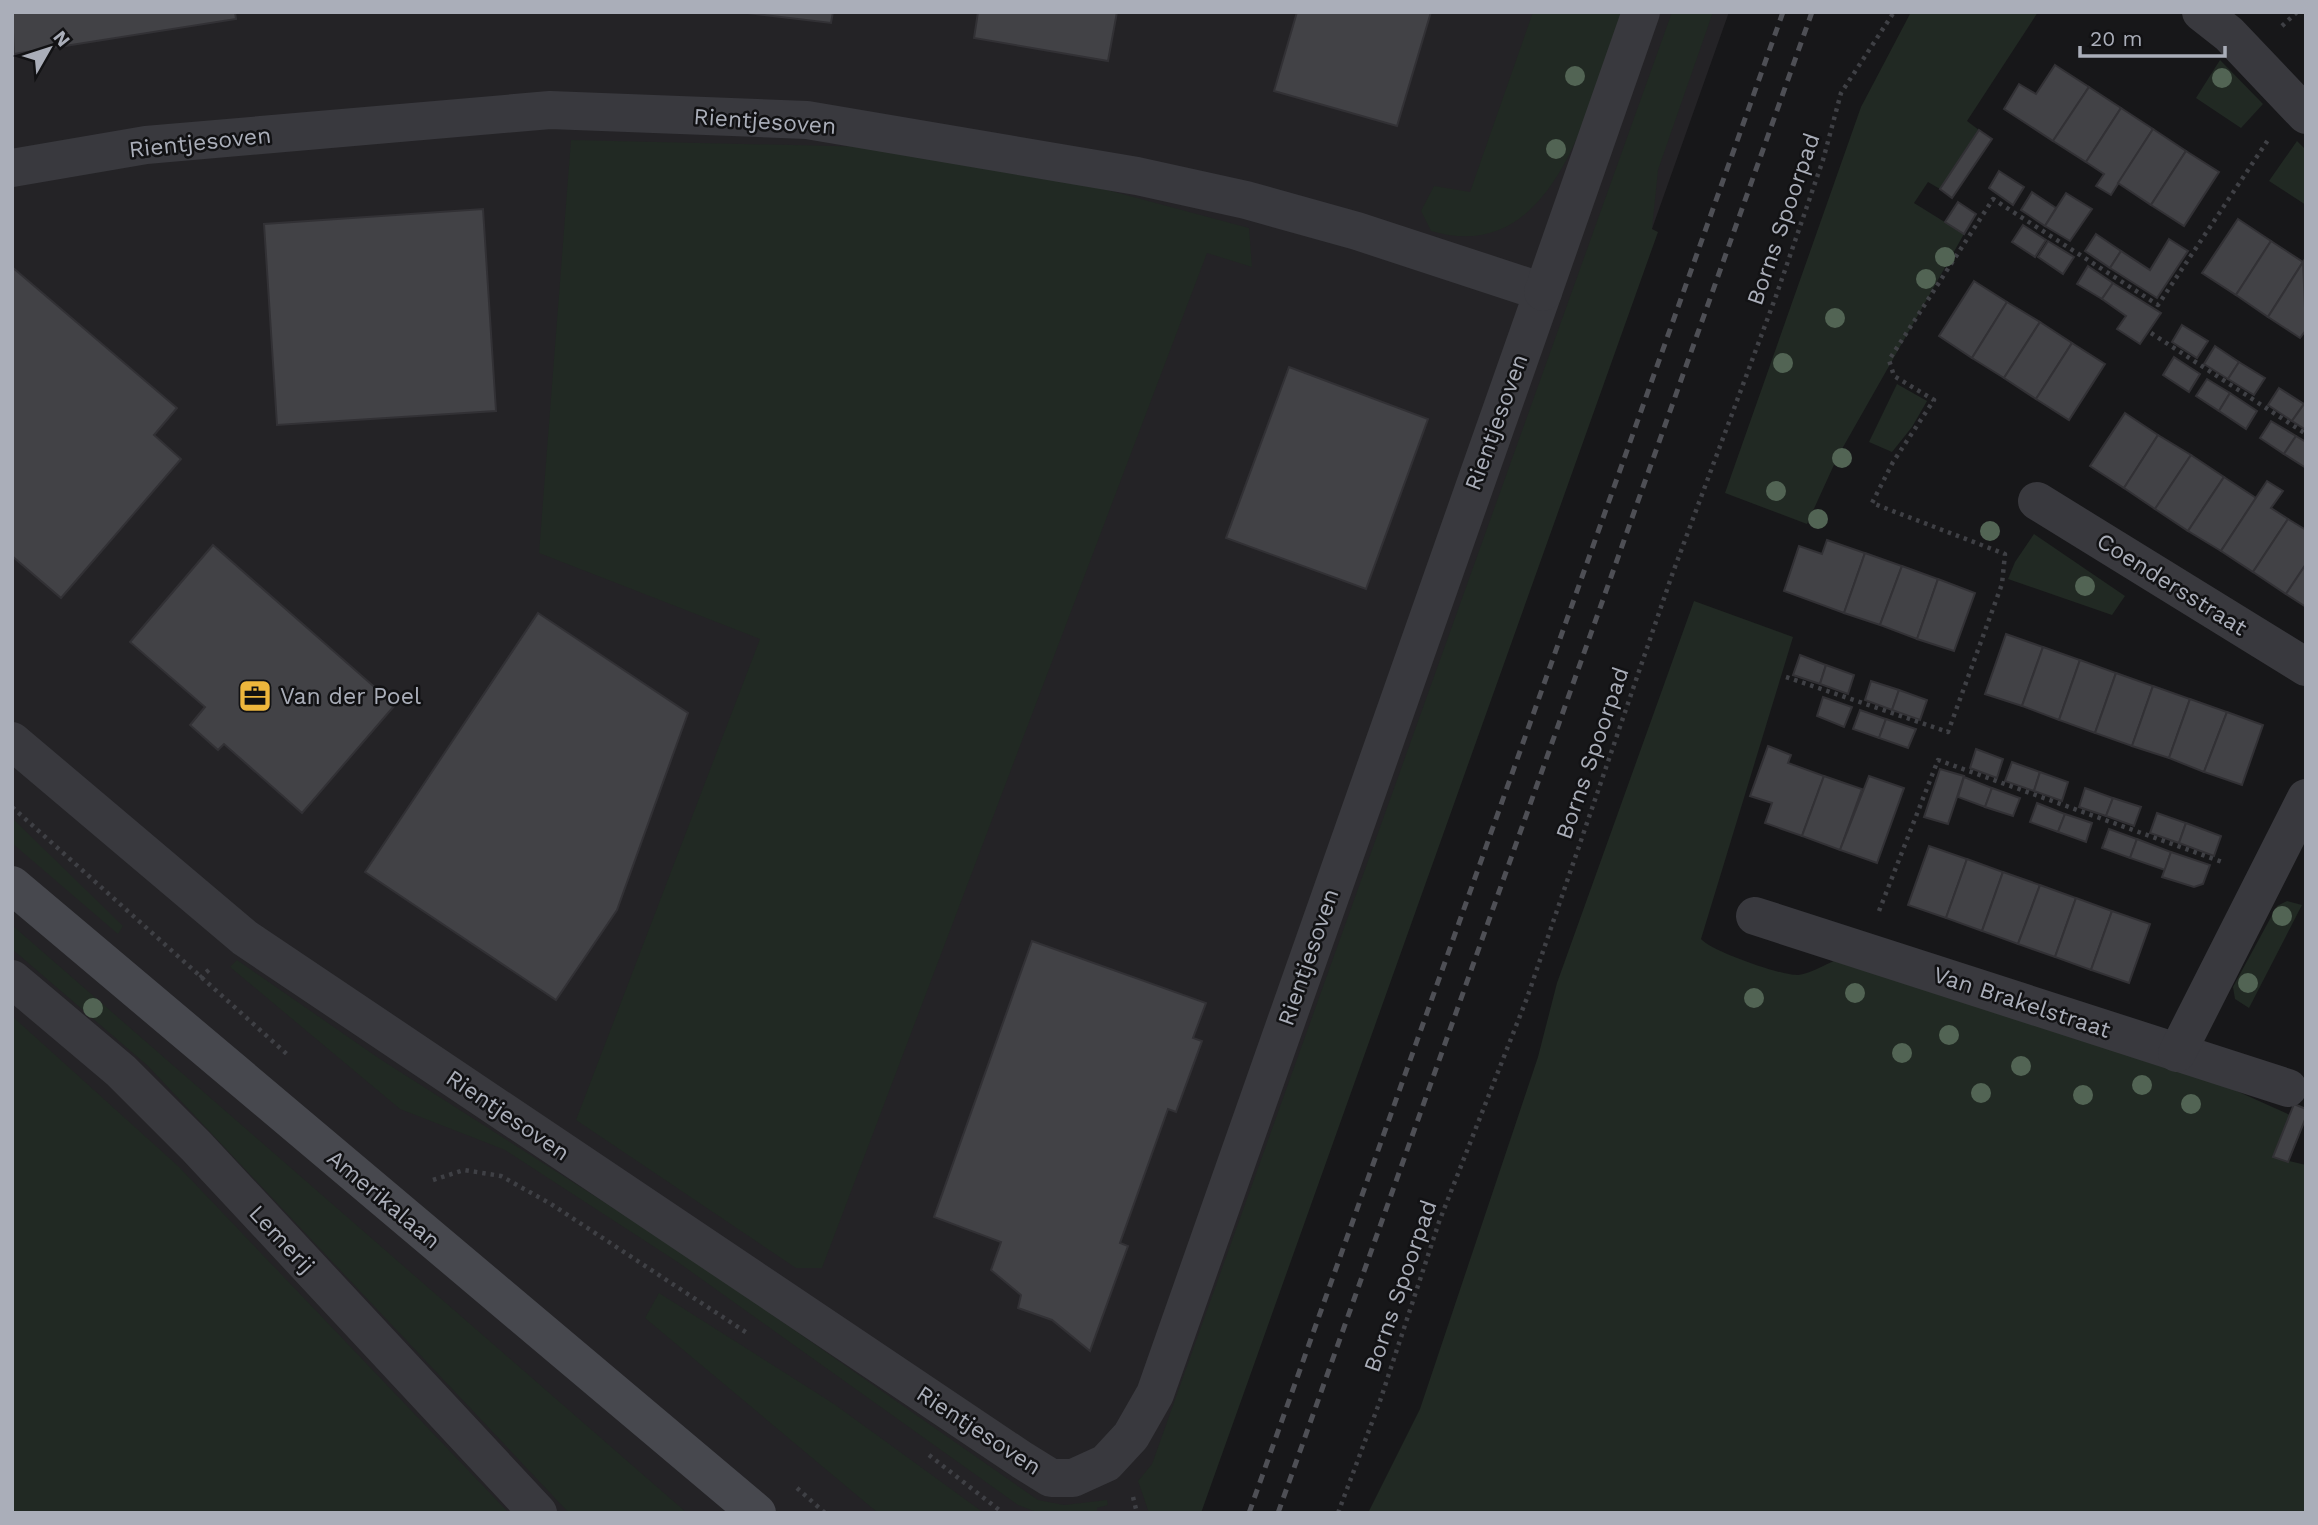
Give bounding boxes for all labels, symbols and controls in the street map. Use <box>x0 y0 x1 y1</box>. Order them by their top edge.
north arrow <box>14 14 84 84</box>
scale bar <box>2080 14 2225 58</box>
text: N <box>48 26 75 51</box>
text: 20 m <box>2090 26 2142 51</box>
street label: Rientjesoven <box>693 103 837 140</box>
street label: Rientjesoven <box>128 122 273 163</box>
street label: Borns Spoorpad <box>1741 130 1826 309</box>
street label: Rientjesoven <box>1459 350 1534 494</box>
street label: Coendersstraat <box>2092 527 2252 642</box>
street label: Borns Spoorpad <box>1550 664 1635 843</box>
office icon: Van der Poel <box>236 677 274 715</box>
place label: Van der Poel <box>280 683 421 710</box>
street label: Rientjesoven <box>1272 885 1345 1029</box>
street label: Van Brakelstraat <box>1930 961 2114 1044</box>
street label: Rientjesoven <box>441 1064 575 1167</box>
street label: Amerikalaan <box>322 1144 446 1254</box>
street label: Borns Spoorpad <box>1358 1197 1443 1376</box>
street label: Lemerij <box>243 1200 320 1279</box>
street label: Rientjesoven <box>911 1380 1046 1481</box>

